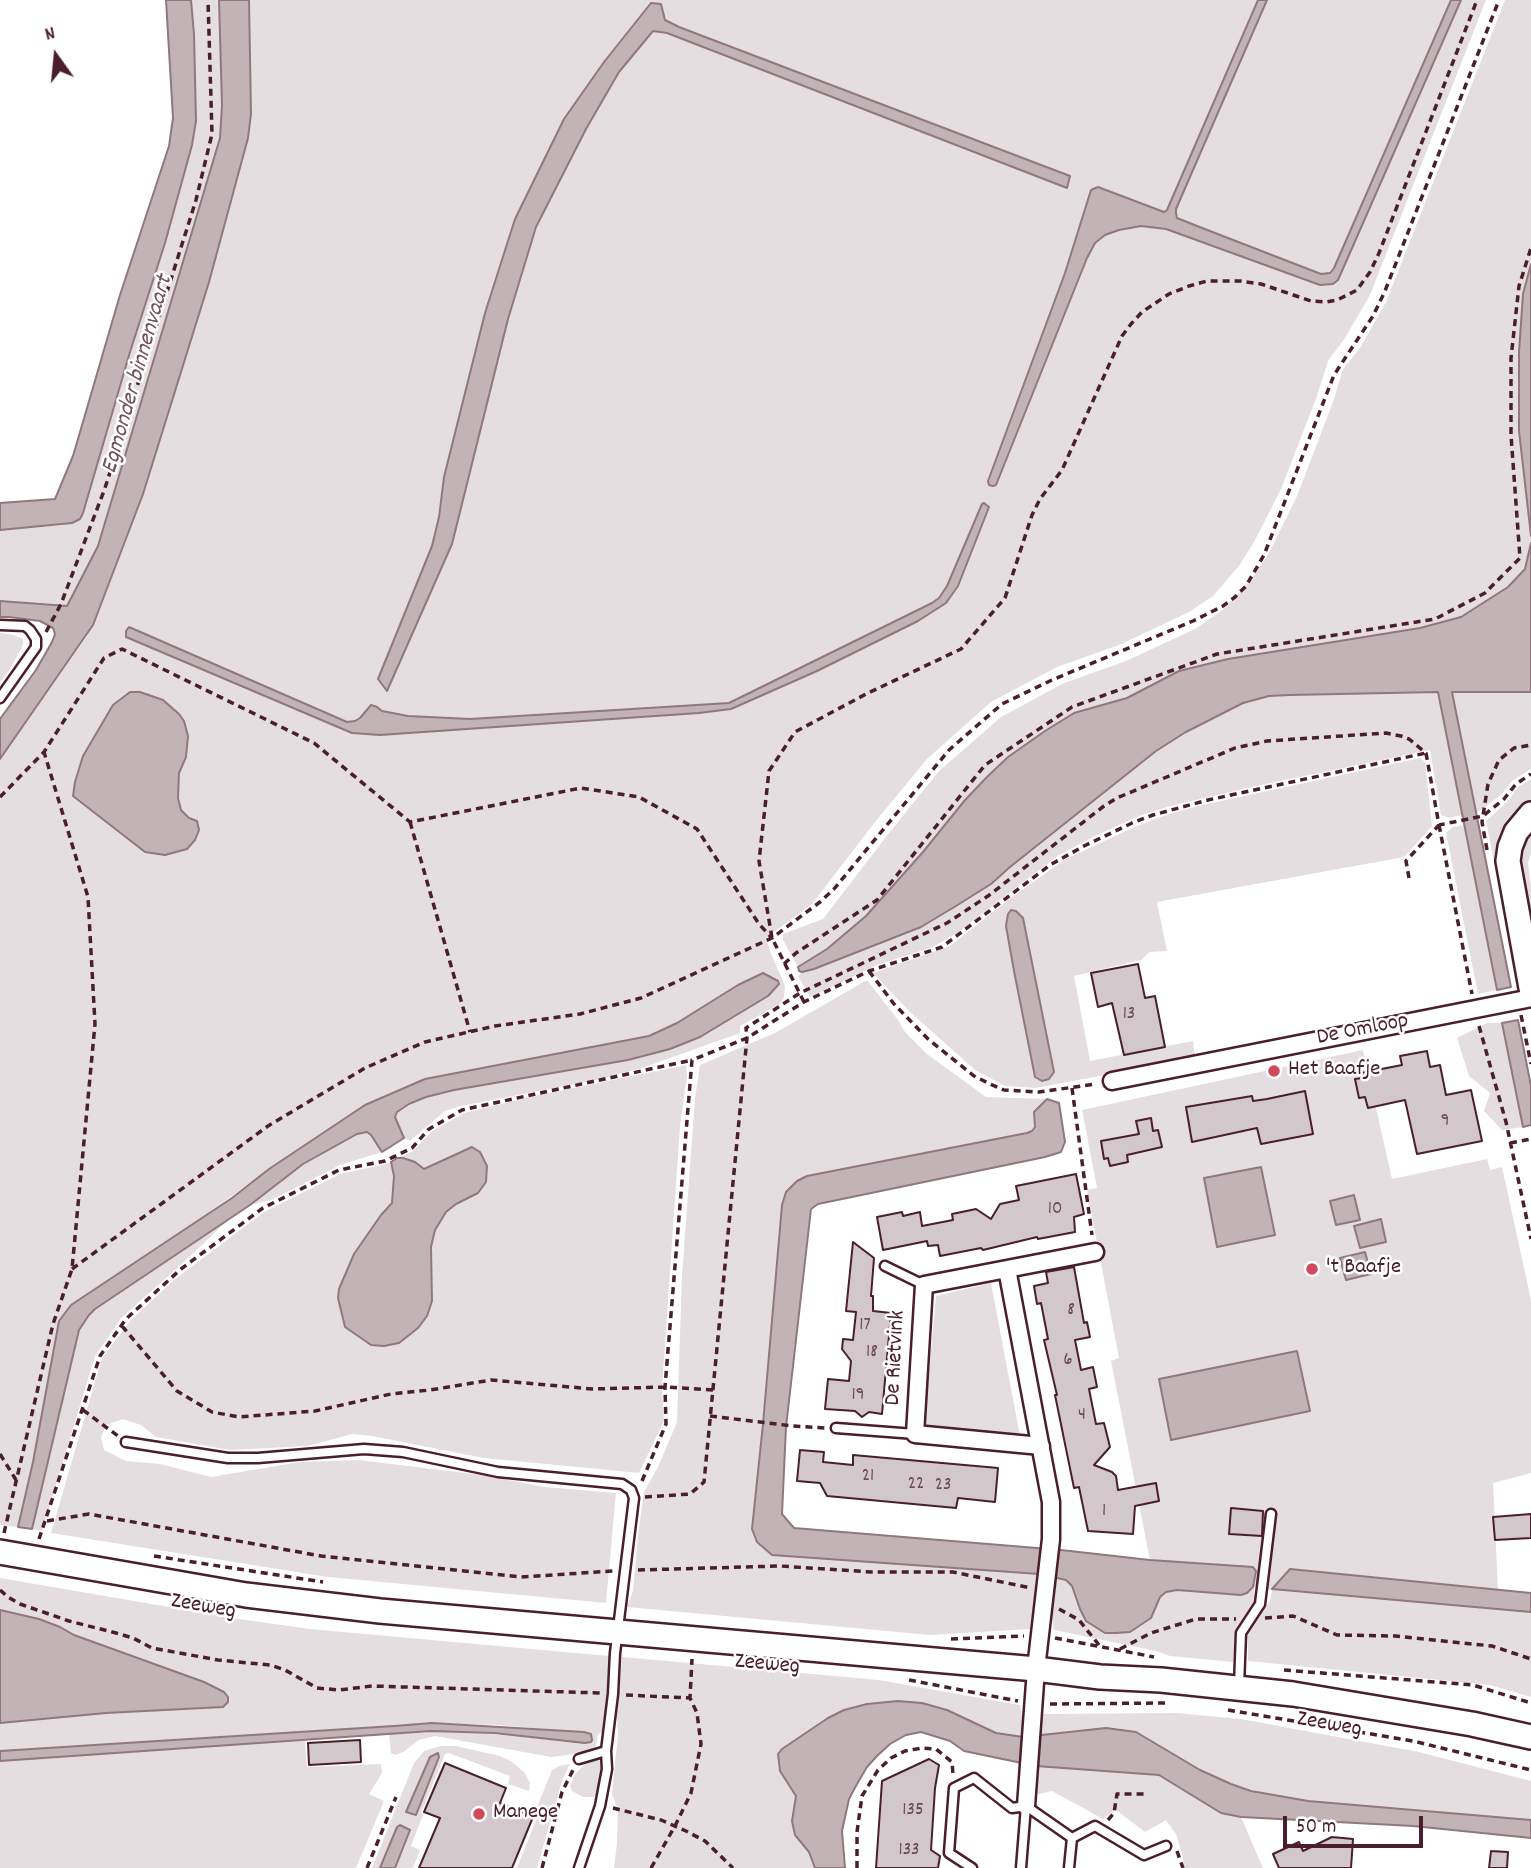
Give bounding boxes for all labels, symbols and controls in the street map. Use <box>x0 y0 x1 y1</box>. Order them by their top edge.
north arrow <box>21 21 91 91</box>
text: N <box>42 21 58 49</box>
water label: Egmonder binnenvaart <box>97 273 181 477</box>
house number: 13 <box>1123 1004 1135 1026</box>
street label: De Omloop <box>1315 1009 1411 1053</box>
place label: Het Baafje <box>1288 1057 1380 1085</box>
marker: Het Baafje <box>1266 1063 1282 1079</box>
house number: 9 <box>1441 1111 1449 1133</box>
house number: 10 <box>1048 1199 1062 1221</box>
place label: 't Baafje <box>1326 1255 1401 1283</box>
marker: 't Baafje <box>1304 1261 1320 1277</box>
house number: 8 <box>1067 1300 1075 1322</box>
street label: De Rietvink <box>881 1310 913 1406</box>
house number: 17 <box>859 1315 871 1337</box>
house number: 18 <box>866 1342 878 1364</box>
house number: 6 <box>1063 1350 1073 1372</box>
house number: 19 <box>852 1385 864 1407</box>
house number: 4 <box>1078 1405 1086 1427</box>
house number: 21 <box>862 1466 874 1488</box>
house number: 22 <box>908 1474 924 1496</box>
house number: 23 <box>935 1475 951 1497</box>
house number: 1 <box>1102 1501 1106 1523</box>
street label: Zeeweg <box>168 1589 238 1627</box>
street label: Zeeweg <box>733 1649 801 1683</box>
street label: Zeeweg <box>1294 1707 1364 1745</box>
place label: Manege <box>493 1800 558 1828</box>
house number: 135 <box>902 1800 924 1822</box>
scale bar <box>1286 1801 1426 1845</box>
marker: Manege <box>471 1806 487 1822</box>
text: 50 m <box>1296 1813 1336 1843</box>
house number: 133 <box>898 1840 920 1862</box>

